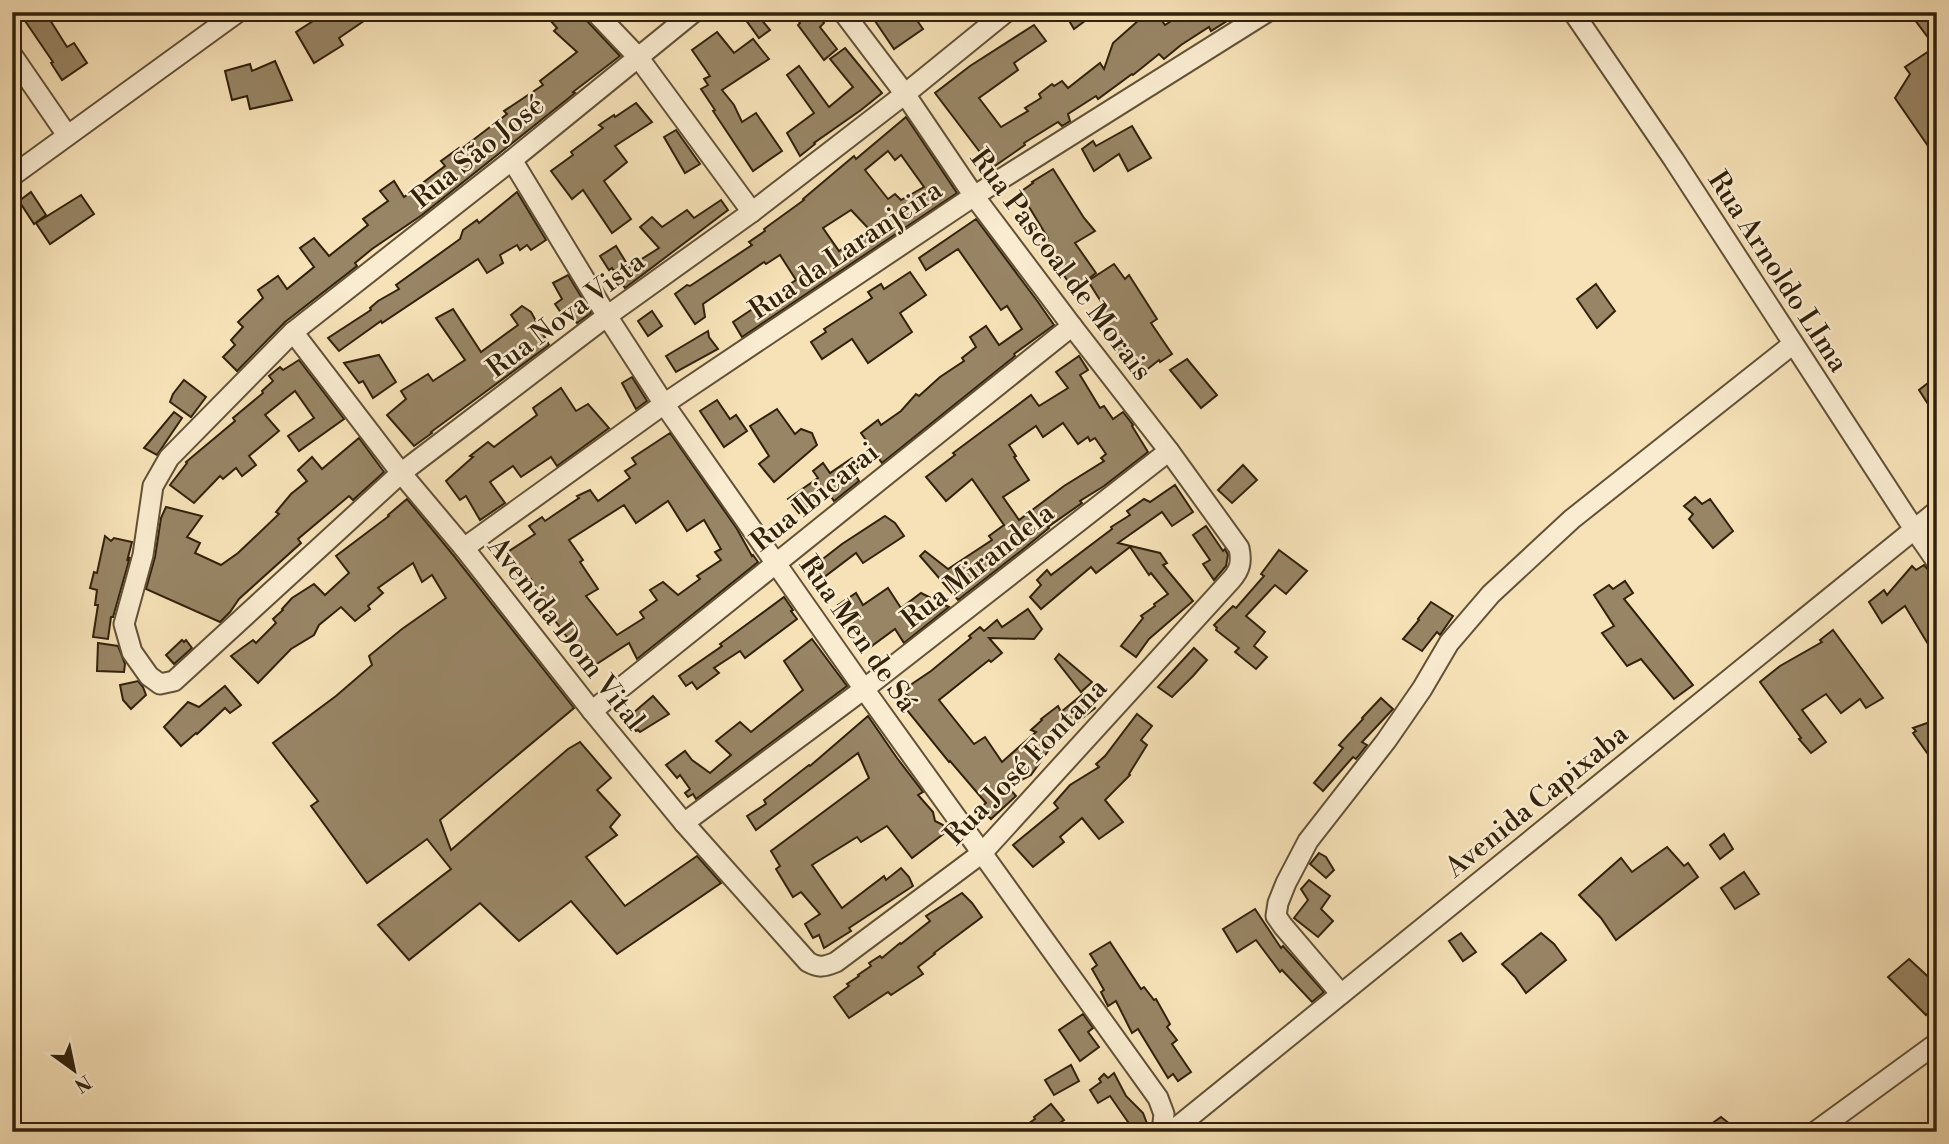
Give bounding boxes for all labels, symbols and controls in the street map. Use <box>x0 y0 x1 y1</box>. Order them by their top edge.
street label: Rua São José <box>404 88 552 216</box>
street label: Rua Pascoal de Morais <box>962 142 1159 388</box>
street label: Rua Arnoldo LIma <box>1700 165 1856 380</box>
street label: Rua da Laranjeira <box>743 172 950 328</box>
street label: Rua Nova Vista <box>480 244 653 386</box>
street label: Rua Ibicarai <box>744 435 886 559</box>
street label: Rua Mirandela <box>894 495 1062 637</box>
street label: Avenida Dom Vital <box>479 530 652 737</box>
street label: Rua Men de Sá <box>791 549 925 719</box>
street label: Rua José Fontana <box>937 670 1115 853</box>
street label: Avenida Capixaba <box>1438 716 1636 886</box>
north arrow <box>38 1036 108 1106</box>
text: N <box>70 1069 96 1098</box>

